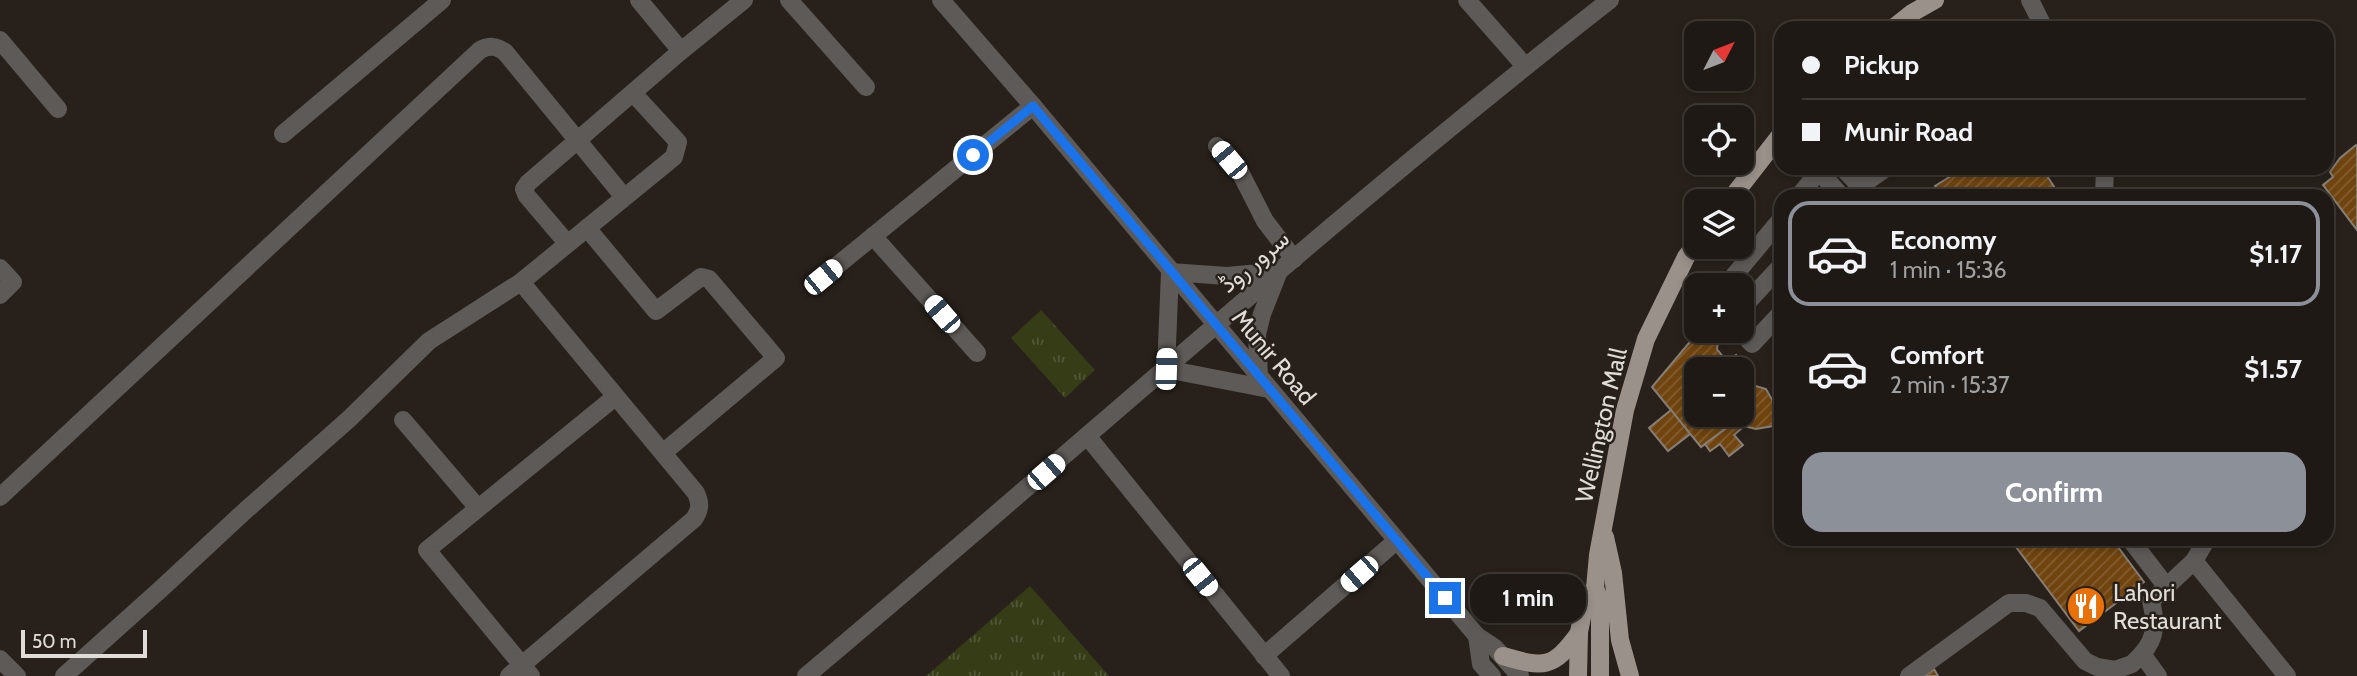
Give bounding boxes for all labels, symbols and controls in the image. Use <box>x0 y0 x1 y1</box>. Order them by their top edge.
north arrow <box>1684 21 1754 91</box>
map controls <box>1684 21 1754 427</box>
text: Pickup <box>1844 49 1919 81</box>
button: locate <box>1684 105 1754 175</box>
text: Munir Road <box>1844 116 1973 148</box>
car <box>1208 137 1251 183</box>
route start <box>957 139 989 171</box>
button: layers <box>1684 189 1754 259</box>
icon: car <box>1806 222 1869 285</box>
street label: سرور روڈ <box>1213 223 1295 299</box>
text: Economy <box>1890 224 1996 256</box>
text: $1.17 <box>2249 238 2302 270</box>
car <box>801 256 846 298</box>
text: 1 min · 15:36 <box>1890 256 2007 284</box>
button: + <box>1684 273 1754 343</box>
car <box>921 291 964 337</box>
street label: Munir Road <box>1226 304 1322 410</box>
icon: car <box>1806 337 1869 400</box>
text: Comfort <box>1890 339 1984 371</box>
street label: Wellington Mall <box>1569 344 1633 505</box>
car <box>1155 348 1178 390</box>
text: $1.57 <box>2244 353 2302 385</box>
button: − <box>1684 357 1754 427</box>
text: 2 min · 15:37 <box>1890 371 2010 399</box>
car <box>1024 450 1069 494</box>
button: Confirm <box>1802 452 2306 532</box>
car <box>1337 552 1382 596</box>
car <box>1179 554 1222 600</box>
callout: 1 min <box>1470 574 1585 622</box>
place label: Lahori Restaurant <box>2113 578 2222 635</box>
route end <box>1429 582 1461 614</box>
text: 1 min <box>1502 584 1554 612</box>
restaurant icon: Lahori Restaurant <box>2065 585 2107 627</box>
scale bar <box>21 627 147 659</box>
text: 50 m <box>32 630 76 653</box>

